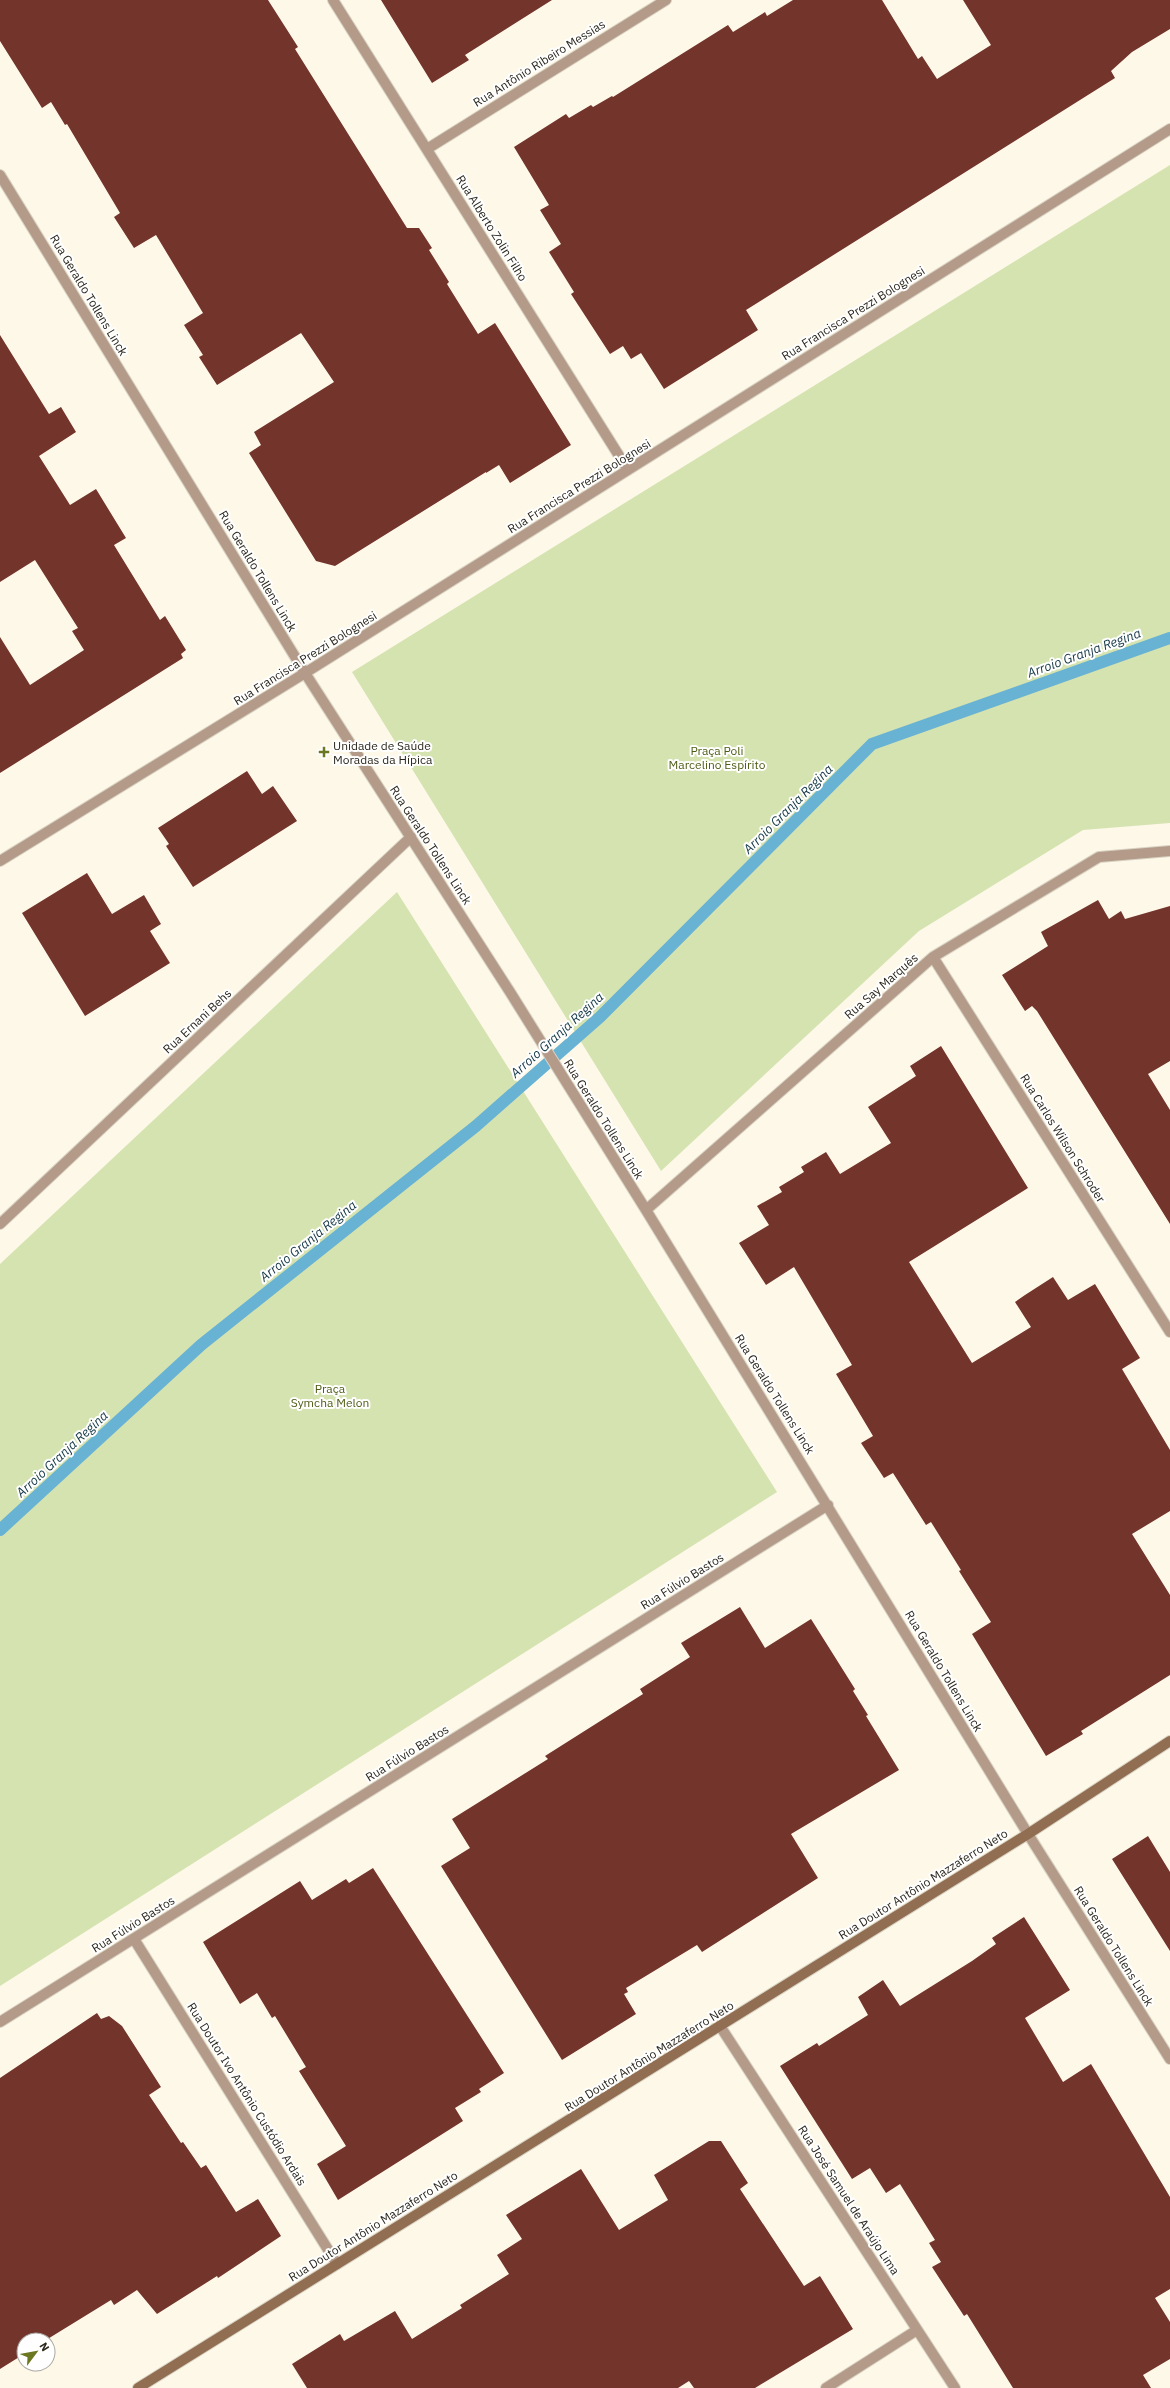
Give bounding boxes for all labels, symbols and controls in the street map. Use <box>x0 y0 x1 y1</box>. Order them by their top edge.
street label: Rua Antônio Ribeiro Messias <box>470 16 608 110</box>
street label: Rua Alberto Zolin Filho <box>453 172 531 284</box>
street label: Rua Geraldo Tollens Linck <box>47 232 132 359</box>
street label: Rua Francisca Prezzi Bolognesi <box>779 263 927 363</box>
street label: Rua Francisca Prezzi Bolognesi <box>505 436 653 536</box>
street label: Rua Geraldo Tollens Linck <box>216 508 301 635</box>
street label: Rua Francisca Prezzi Bolognesi <box>231 608 379 708</box>
water label: Arroio Granja Regina <box>1024 625 1143 682</box>
place label: Unidade de Saúde Moradas da Hípica <box>333 738 433 767</box>
park label: Praça Poli Marcelino Espírito <box>669 743 766 772</box>
marker: Unidade de Saúde Moradas da Hípica <box>318 746 330 758</box>
water label: Arroio Granja Regina <box>739 761 836 858</box>
street label: Rua Geraldo Tollens Linck <box>387 783 475 908</box>
street label: Rua Say Marquês <box>841 950 921 1022</box>
street label: Rua Ernani Behs <box>160 985 234 1057</box>
water label: Arroio Granja Regina <box>506 989 607 1082</box>
street label: Rua Geraldo Tollens Linck <box>561 1056 647 1182</box>
street label: Rua Carlos Wilson Schroder <box>1017 1071 1109 1206</box>
water label: Arroio Granja Regina <box>255 1197 360 1286</box>
street label: Rua Geraldo Tollens Linck <box>732 1331 818 1457</box>
park label: Praça Symcha Melon <box>291 1381 369 1410</box>
water label: Arroio Granja Regina <box>12 1407 112 1502</box>
street label: Rua Fúlvio Bastos <box>638 1549 727 1613</box>
street label: Rua Geraldo Tollens Linck <box>902 1608 987 1735</box>
street label: Rua Fúlvio Bastos <box>363 1721 452 1785</box>
street label: Rua Doutor Antônio Mazzaferro Neto <box>836 1825 1011 1942</box>
street label: Rua Geraldo Tollens Linck <box>1071 1883 1157 2009</box>
street label: Rua Fúlvio Bastos <box>89 1892 178 1956</box>
street label: Rua Doutor Antônio Mazzaferro Neto <box>562 1997 737 2114</box>
street label: Rua Doutor Ivo Antônio Custódio Ardais <box>184 2000 310 2188</box>
street label: Rua José Samuel de Araújo Lima <box>795 2122 903 2278</box>
street label: Rua Doutor Antônio Mazzaferro Neto <box>286 2167 461 2284</box>
north arrow <box>16 2332 56 2372</box>
text: N <box>36 2340 53 2354</box>

